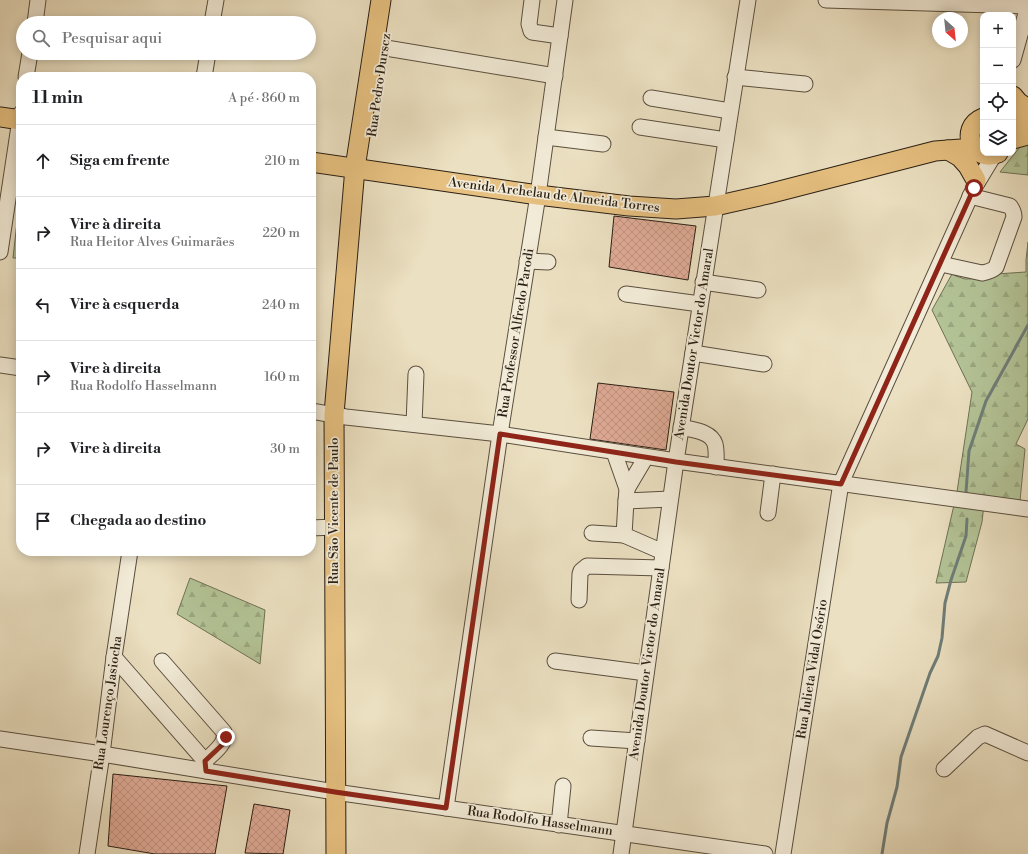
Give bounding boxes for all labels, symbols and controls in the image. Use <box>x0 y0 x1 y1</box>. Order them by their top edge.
north arrow <box>932 12 968 48</box>
map controls <box>980 12 1016 156</box>
button: + <box>980 12 1016 48</box>
search box <box>16 16 316 60</box>
icon: search <box>30 27 52 49</box>
text: Pesquisar aqui <box>62 29 162 48</box>
street label: Rua Pedro Durscz <box>364 32 394 138</box>
button: − <box>980 48 1016 84</box>
button: locate <box>980 84 1016 120</box>
text: 11 min <box>32 87 83 109</box>
text: A pé · 860 m <box>228 90 300 106</box>
button: layers <box>980 120 1016 156</box>
icon: ahead <box>32 150 54 172</box>
text: Siga em frente <box>70 151 170 170</box>
text: 210 m <box>265 153 300 169</box>
street label: Avenida Archelau de Almeida Torres <box>446 174 661 216</box>
route start <box>965 179 983 197</box>
text: Vire à direita <box>70 215 161 234</box>
icon: right <box>32 222 54 244</box>
text: 220 m <box>262 225 300 241</box>
text: Rua Heitor Alves Guimarães <box>70 234 235 250</box>
street label: Rua Professor Alfredo Parodi <box>495 247 537 419</box>
street label: Avenida Doutor Victor do Amaral <box>671 247 717 442</box>
icon: left <box>32 294 54 316</box>
text: Vire à esquerda <box>70 295 179 314</box>
text: 240 m <box>262 297 300 313</box>
text: Vire à direita <box>70 359 161 378</box>
icon: right <box>32 366 54 388</box>
text: 160 m <box>264 369 300 385</box>
text: Rua Rodolfo Hasselmann <box>70 378 217 394</box>
street label: Rua São Vicente de Paulo <box>326 437 342 585</box>
icon: right <box>32 438 54 460</box>
text: Vire à direita <box>70 439 161 458</box>
text: 30 m <box>270 441 300 457</box>
icon: arrive <box>32 510 54 532</box>
text: Chegada ao destino <box>70 511 206 530</box>
street label: Avenida Doutor Victor do Amaral <box>625 567 668 762</box>
street label: Rua Julieta Vidal Osório <box>793 598 831 740</box>
street label: Rua Lourenço Jasiocha <box>91 634 125 771</box>
route end <box>217 728 235 746</box>
street label: Rua Rodolfo Hasselmann <box>466 803 614 839</box>

